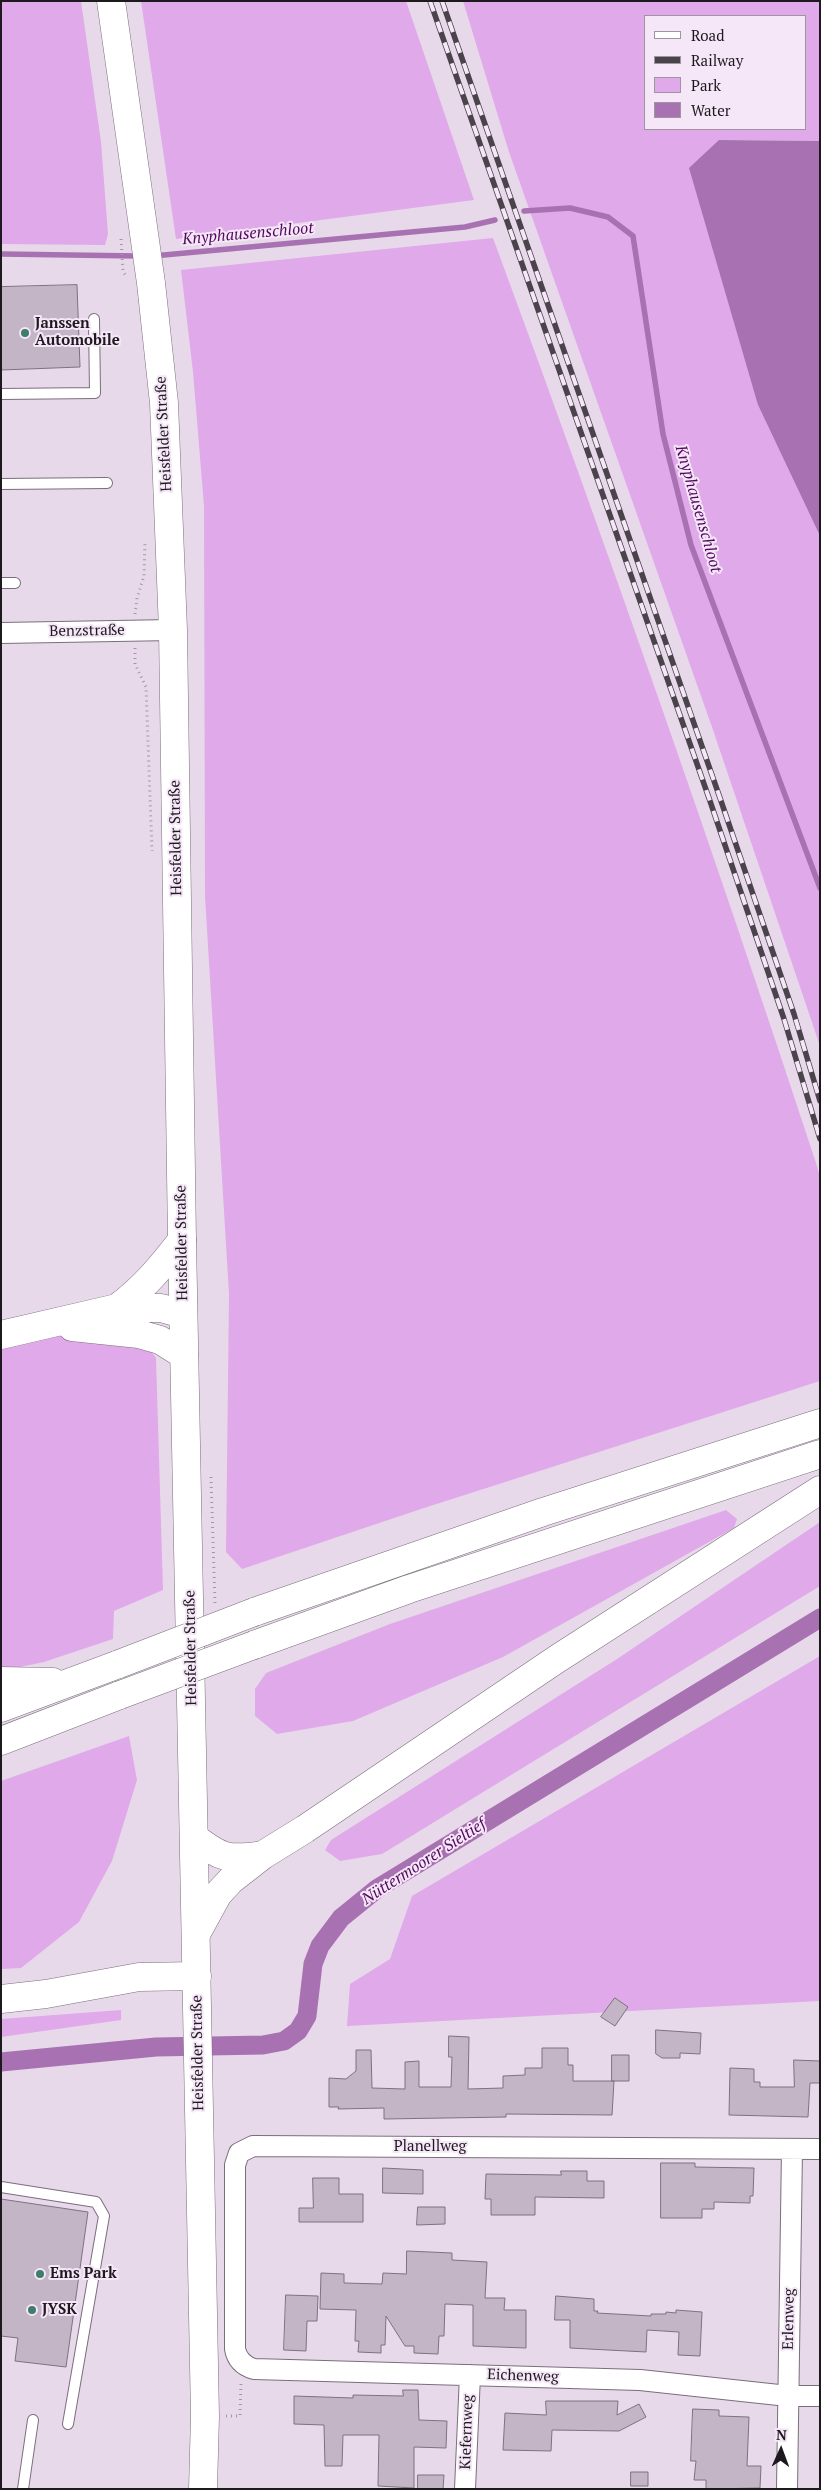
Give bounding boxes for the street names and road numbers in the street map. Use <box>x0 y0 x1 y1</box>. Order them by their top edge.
street label: Heisfelder Straße <box>152 376 176 492</box>
street label: Benzstraße <box>49 621 125 641</box>
street label: Heisfelder Straße <box>166 780 186 896</box>
street label: Heisfelder Straße <box>172 1185 192 1301</box>
street label: Heisfelder Straße <box>181 1590 201 1706</box>
street label: Heisfelder Straße <box>188 1995 208 2111</box>
street label: Planellweg <box>394 2138 466 2156</box>
street label: Erlenweg <box>779 2288 799 2350</box>
street label: Eichenweg <box>487 2366 559 2386</box>
street label: Kiefernweg <box>457 2394 477 2470</box>

